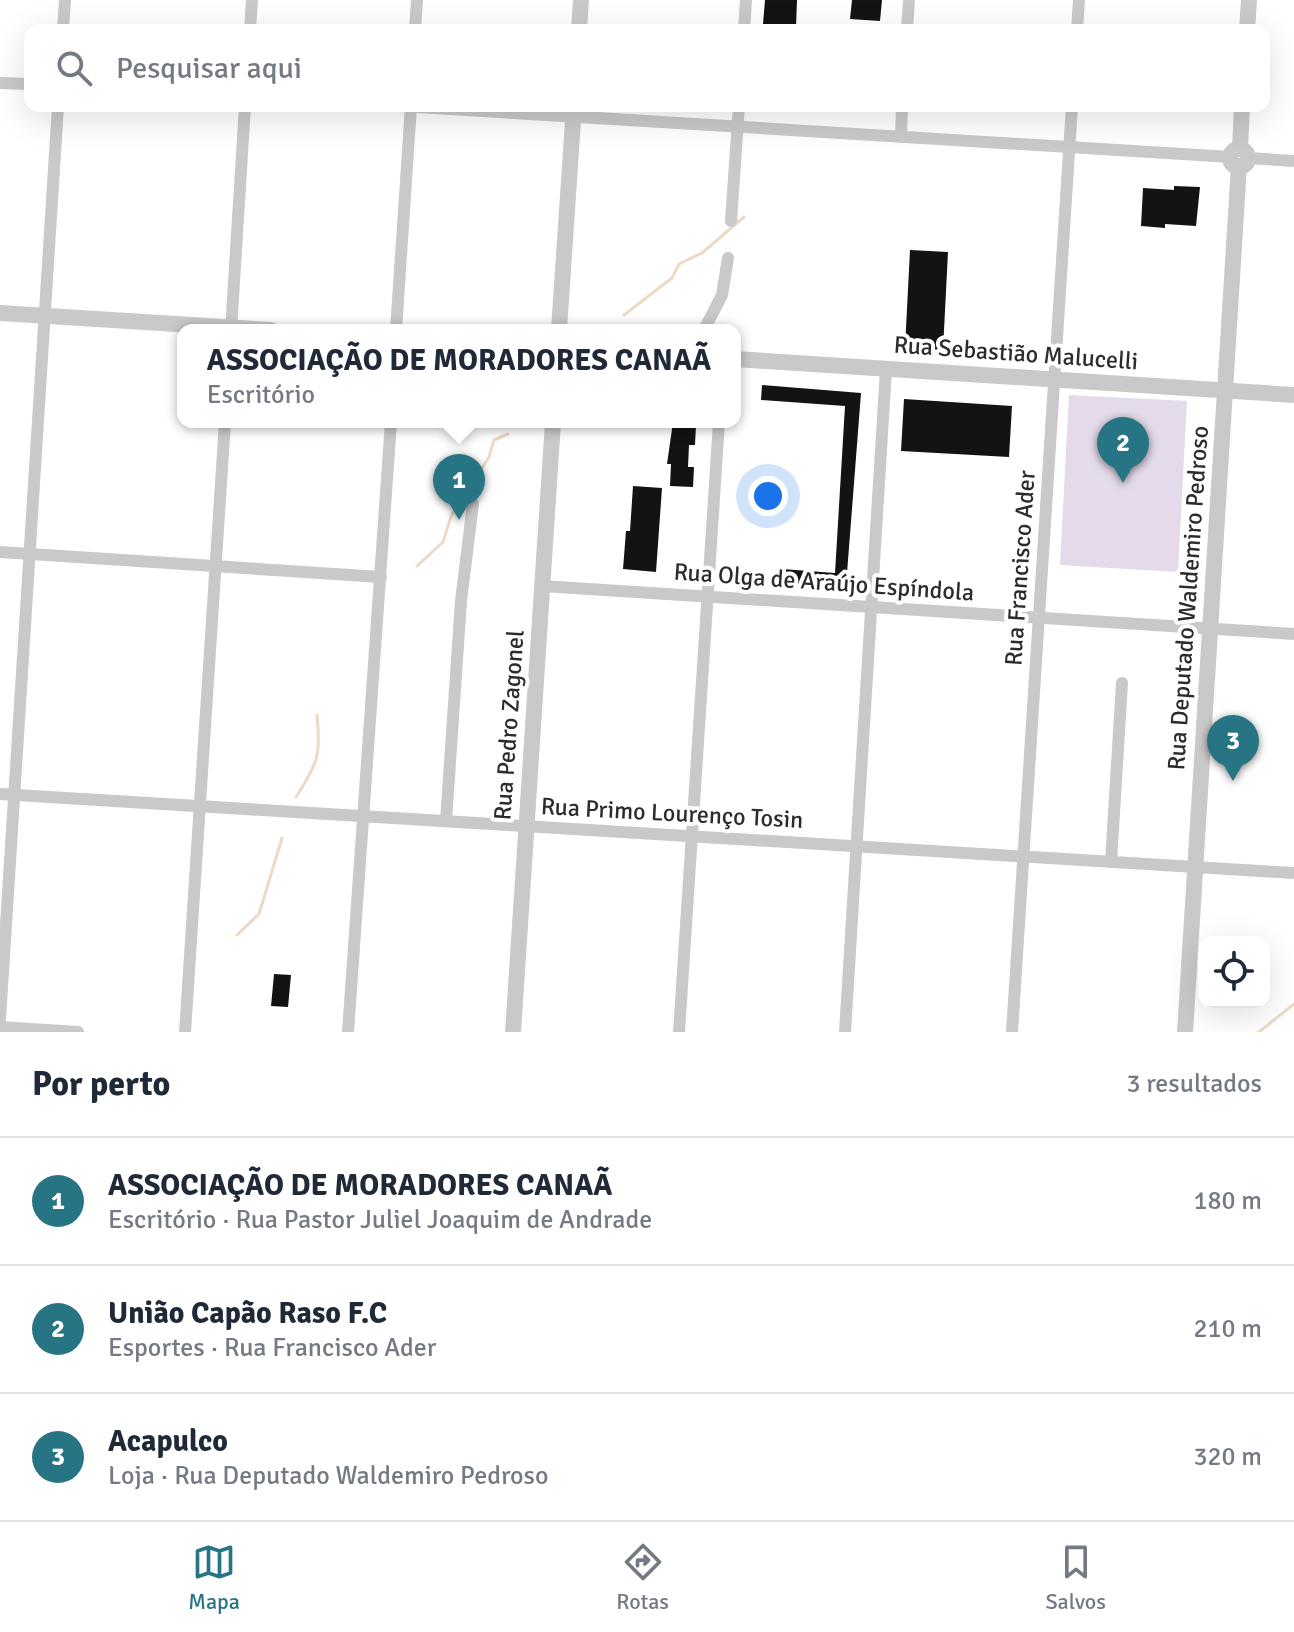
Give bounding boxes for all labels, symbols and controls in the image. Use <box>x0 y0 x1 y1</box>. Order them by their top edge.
search box <box>24 24 1270 112</box>
icon: search <box>52 46 96 90</box>
text: Pesquisar aqui <box>116 50 302 87</box>
popup <box>177 324 741 428</box>
street label: Rua Sebastião Malucelli <box>893 329 1139 377</box>
text: ASSOCIAÇÃO DE MORADORES CANAÃ <box>207 342 711 379</box>
text: Escritório <box>207 379 315 411</box>
pin: 2 <box>1097 417 1149 483</box>
street label: Rua Deputado Waldemiro Pedroso <box>1161 425 1215 771</box>
pin: 1 <box>433 454 485 520</box>
street label: Rua Francisco Ader <box>998 469 1042 667</box>
your location <box>748 476 788 516</box>
street label: Rua Olga de Araújo Espíndola <box>673 557 975 607</box>
street label: Rua Pedro Zagonel <box>487 629 531 821</box>
pin: 3 <box>1207 715 1259 781</box>
street label: Rua Primo Lourenço Tosin <box>540 791 804 835</box>
map controls <box>1198 936 1270 1008</box>
button: locate <box>1198 936 1270 1008</box>
text: Por perto <box>32 1063 170 1105</box>
text: 3 resultados <box>1126 1068 1262 1100</box>
text: ASSOCIAÇÃO DE MORADORES CANAÃ <box>108 1167 612 1204</box>
text: 1 <box>51 1185 65 1217</box>
text: 180 m <box>1193 1185 1262 1217</box>
text: Escritório · Rua Pastor Juliel Joaquim de Andrade <box>108 1204 652 1236</box>
text: União Capão Raso F.C <box>108 1295 387 1332</box>
text: 2 <box>51 1313 65 1345</box>
text: 210 m <box>1193 1313 1262 1345</box>
text: Esportes · Rua Francisco Ader <box>108 1332 436 1364</box>
text: Acapulco <box>108 1423 228 1460</box>
text: 3 <box>51 1441 65 1473</box>
text: 320 m <box>1193 1441 1262 1473</box>
text: Loja · Rua Deputado Waldemiro Pedroso <box>108 1460 548 1492</box>
tab: Mapa <box>188 1540 240 1615</box>
tab: Rotas <box>616 1540 669 1615</box>
tab: Salvos <box>1045 1540 1106 1615</box>

